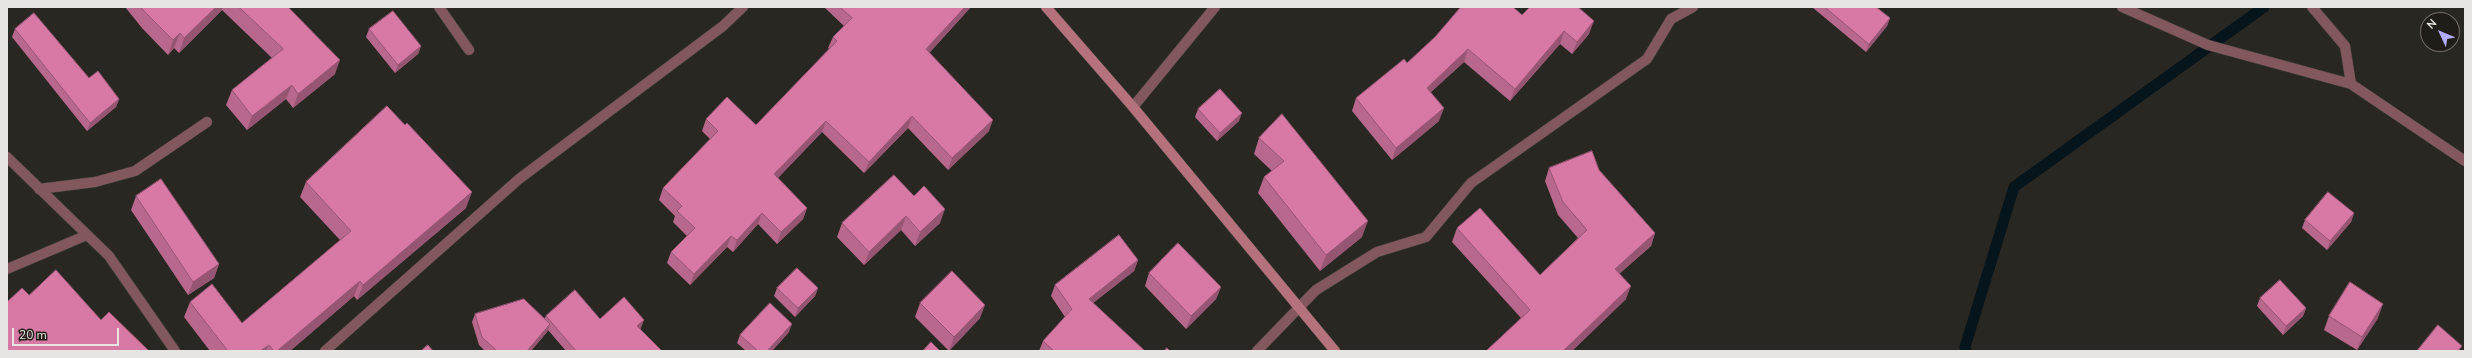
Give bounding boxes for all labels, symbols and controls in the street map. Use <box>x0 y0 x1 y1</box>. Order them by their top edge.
north arrow <box>2420 12 2460 52</box>
text: N <box>2423 16 2440 32</box>
scale bar <box>14 320 121 346</box>
text: 20 m <box>19 327 47 343</box>

